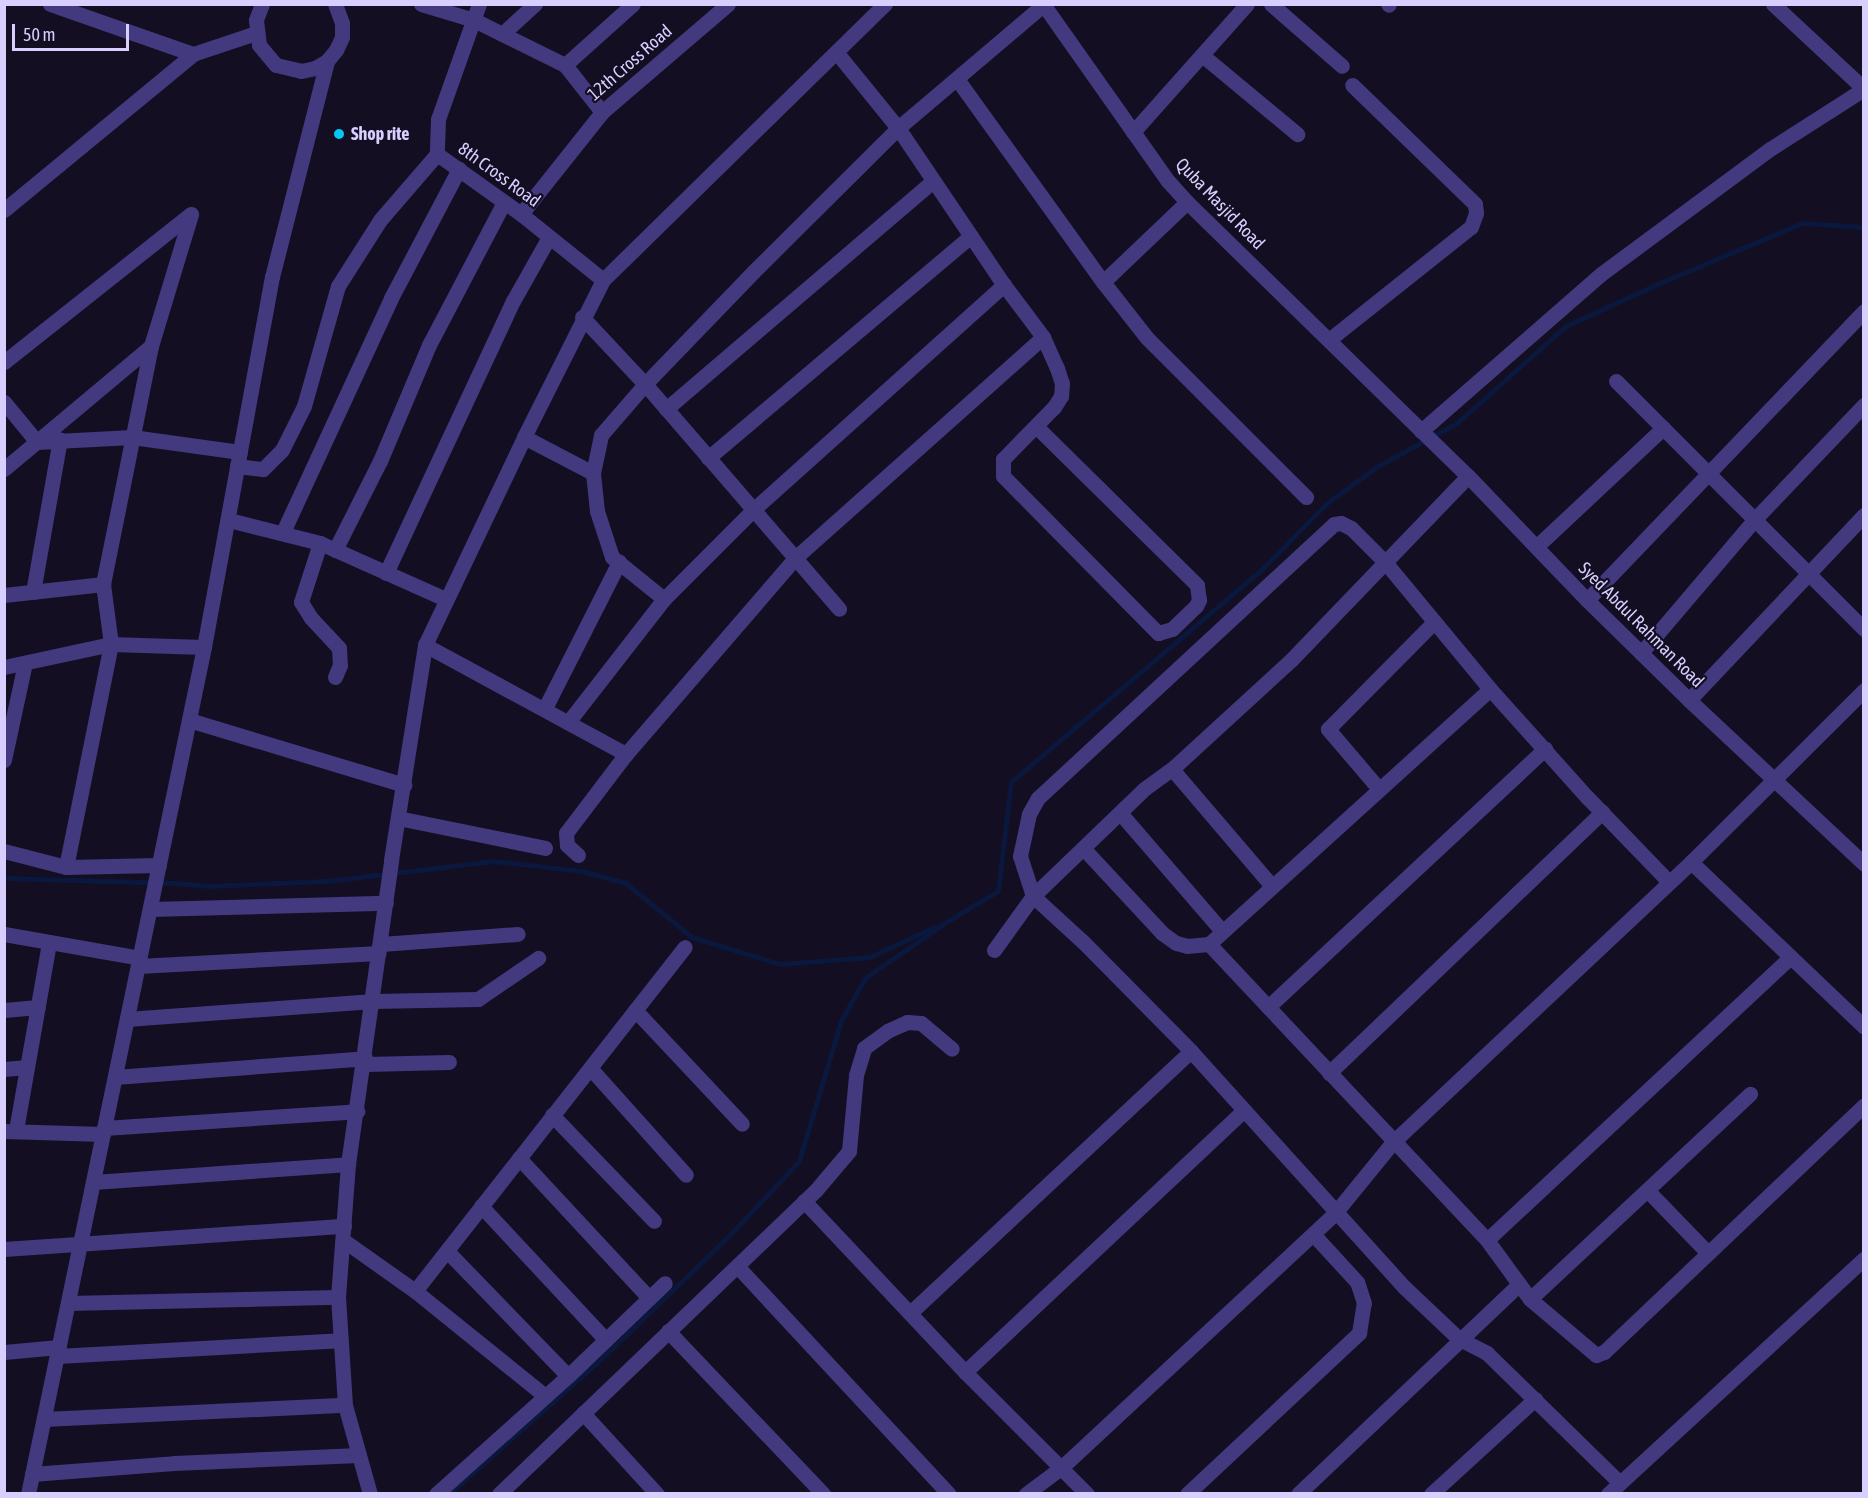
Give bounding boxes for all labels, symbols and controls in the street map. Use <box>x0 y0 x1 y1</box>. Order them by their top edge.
scale bar <box>15 12 132 50</box>
street label: 12th Cross Road <box>583 21 677 105</box>
text: 50 m <box>23 24 55 45</box>
place label: Shop rite <box>351 123 409 145</box>
marker: Shop rite <box>332 127 346 141</box>
street label: 8th Cross Road <box>454 138 544 212</box>
street label: Quba Masjid Road <box>1171 154 1269 254</box>
street label: Syed Abdul Rahman Road <box>1574 558 1708 692</box>

